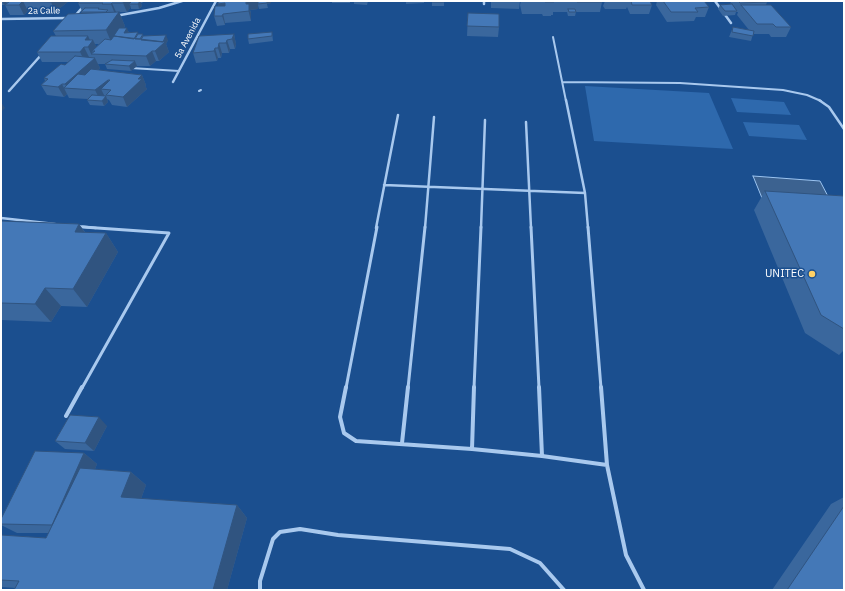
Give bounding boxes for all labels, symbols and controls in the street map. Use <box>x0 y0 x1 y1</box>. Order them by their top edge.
street label: 2a Calle <box>28 5 60 17</box>
street label: 5a Avenida <box>173 16 203 60</box>
place label: UNITEC <box>765 267 804 281</box>
marker: UNITEC <box>807 269 817 279</box>

